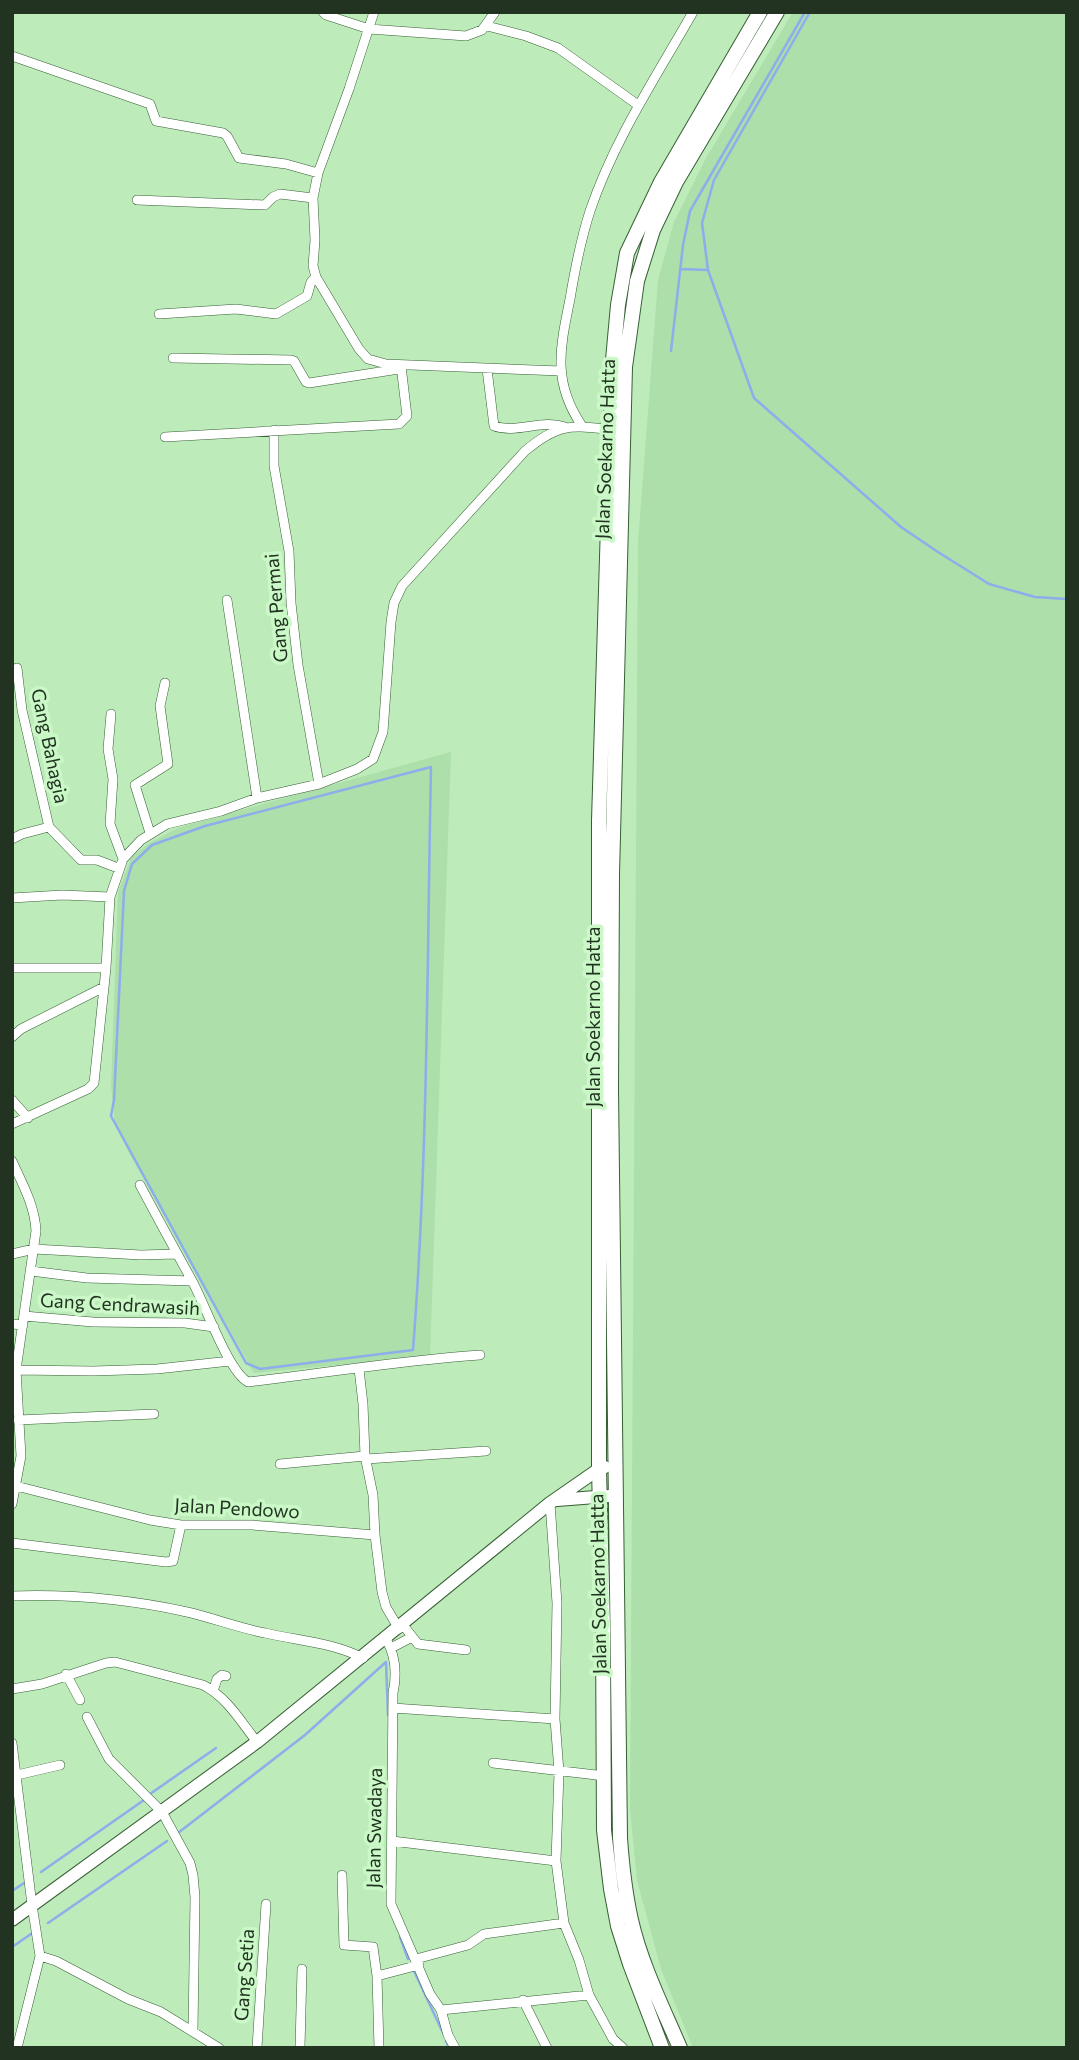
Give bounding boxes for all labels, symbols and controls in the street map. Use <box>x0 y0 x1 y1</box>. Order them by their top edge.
street label: Jalan Soekarno Hatta <box>590 358 619 540</box>
street label: Gang Permai <box>259 553 292 663</box>
street label: Gang Bahagia <box>27 686 74 805</box>
street label: Jalan Soekarno Hatta <box>581 927 604 1107</box>
street label: Gang Cendrawasih <box>39 1288 201 1319</box>
street label: Jalan Pendowo <box>174 1493 300 1522</box>
street label: Jalan Soekarno Hatta <box>584 1493 611 1675</box>
street label: Jalan Swadaya <box>361 1767 386 1889</box>
street label: Gang Setia <box>229 1928 258 2022</box>

